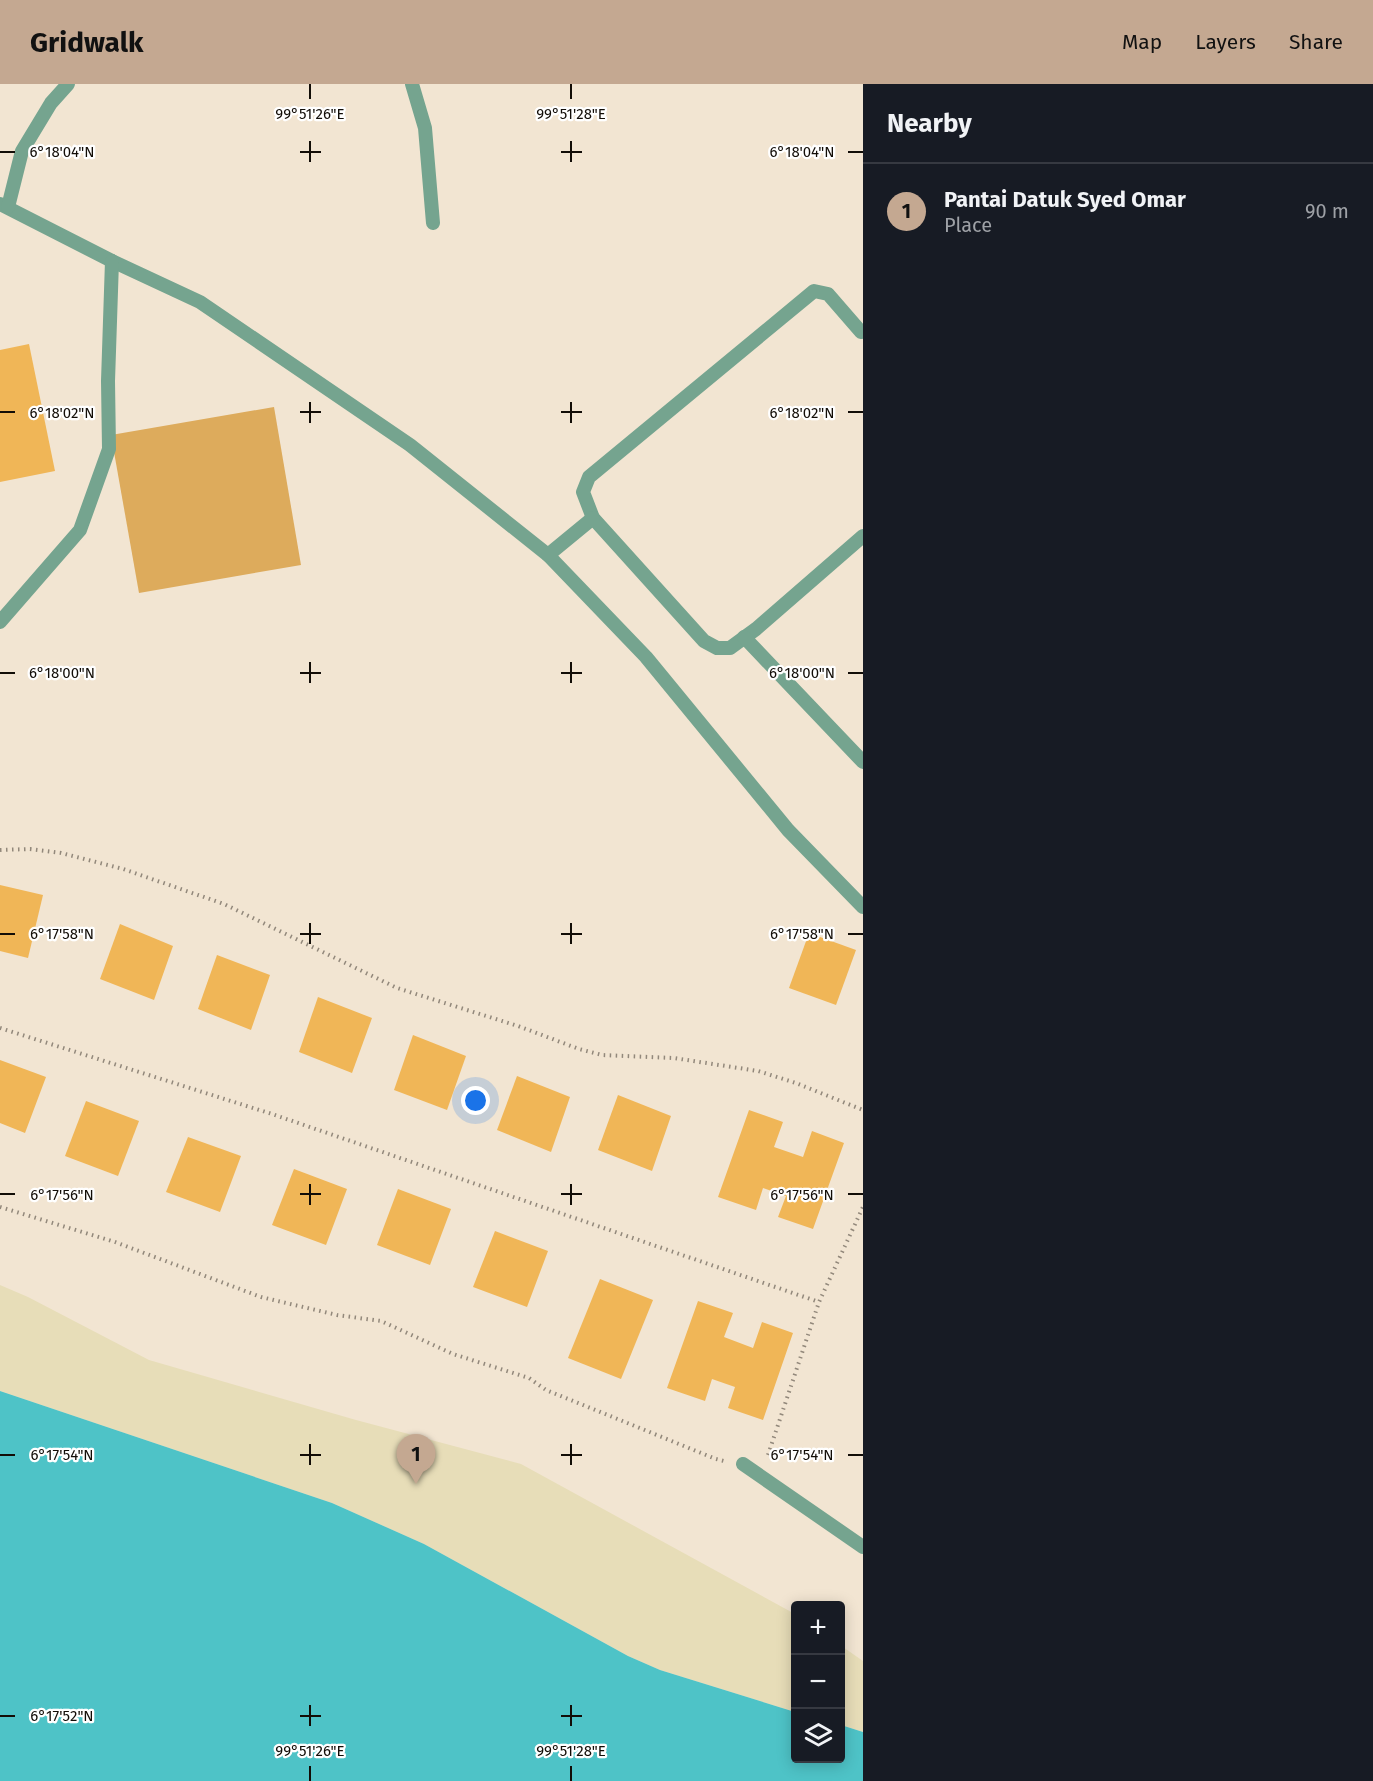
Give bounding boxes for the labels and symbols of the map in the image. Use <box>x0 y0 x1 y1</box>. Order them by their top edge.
text: 99°51'26"E <box>275 105 345 123</box>
text: 99°51'28"E <box>536 105 606 123</box>
text: 6°18'04"N <box>29 143 95 161</box>
text: 6°18'04"N <box>769 143 835 161</box>
text: 6°18'02"N <box>29 404 95 422</box>
text: 6°18'02"N <box>769 404 835 422</box>
text: 6°18'00"N <box>29 664 95 682</box>
text: 6°18'00"N <box>769 664 835 682</box>
text: 6°17'58"N <box>30 925 94 943</box>
text: 6°17'58"N <box>770 925 834 943</box>
your location <box>461 1086 490 1115</box>
text: 6°17'56"N <box>30 1186 94 1204</box>
text: 6°17'56"N <box>770 1186 834 1204</box>
pin: 1 <box>396 1434 436 1484</box>
text: 6°17'54"N <box>30 1446 94 1464</box>
text: 6°17'54"N <box>770 1446 834 1464</box>
text: 6°17'52"N <box>30 1707 94 1725</box>
text: 99°51'26"E <box>275 1742 345 1760</box>
text: 99°51'28"E <box>536 1742 606 1760</box>

